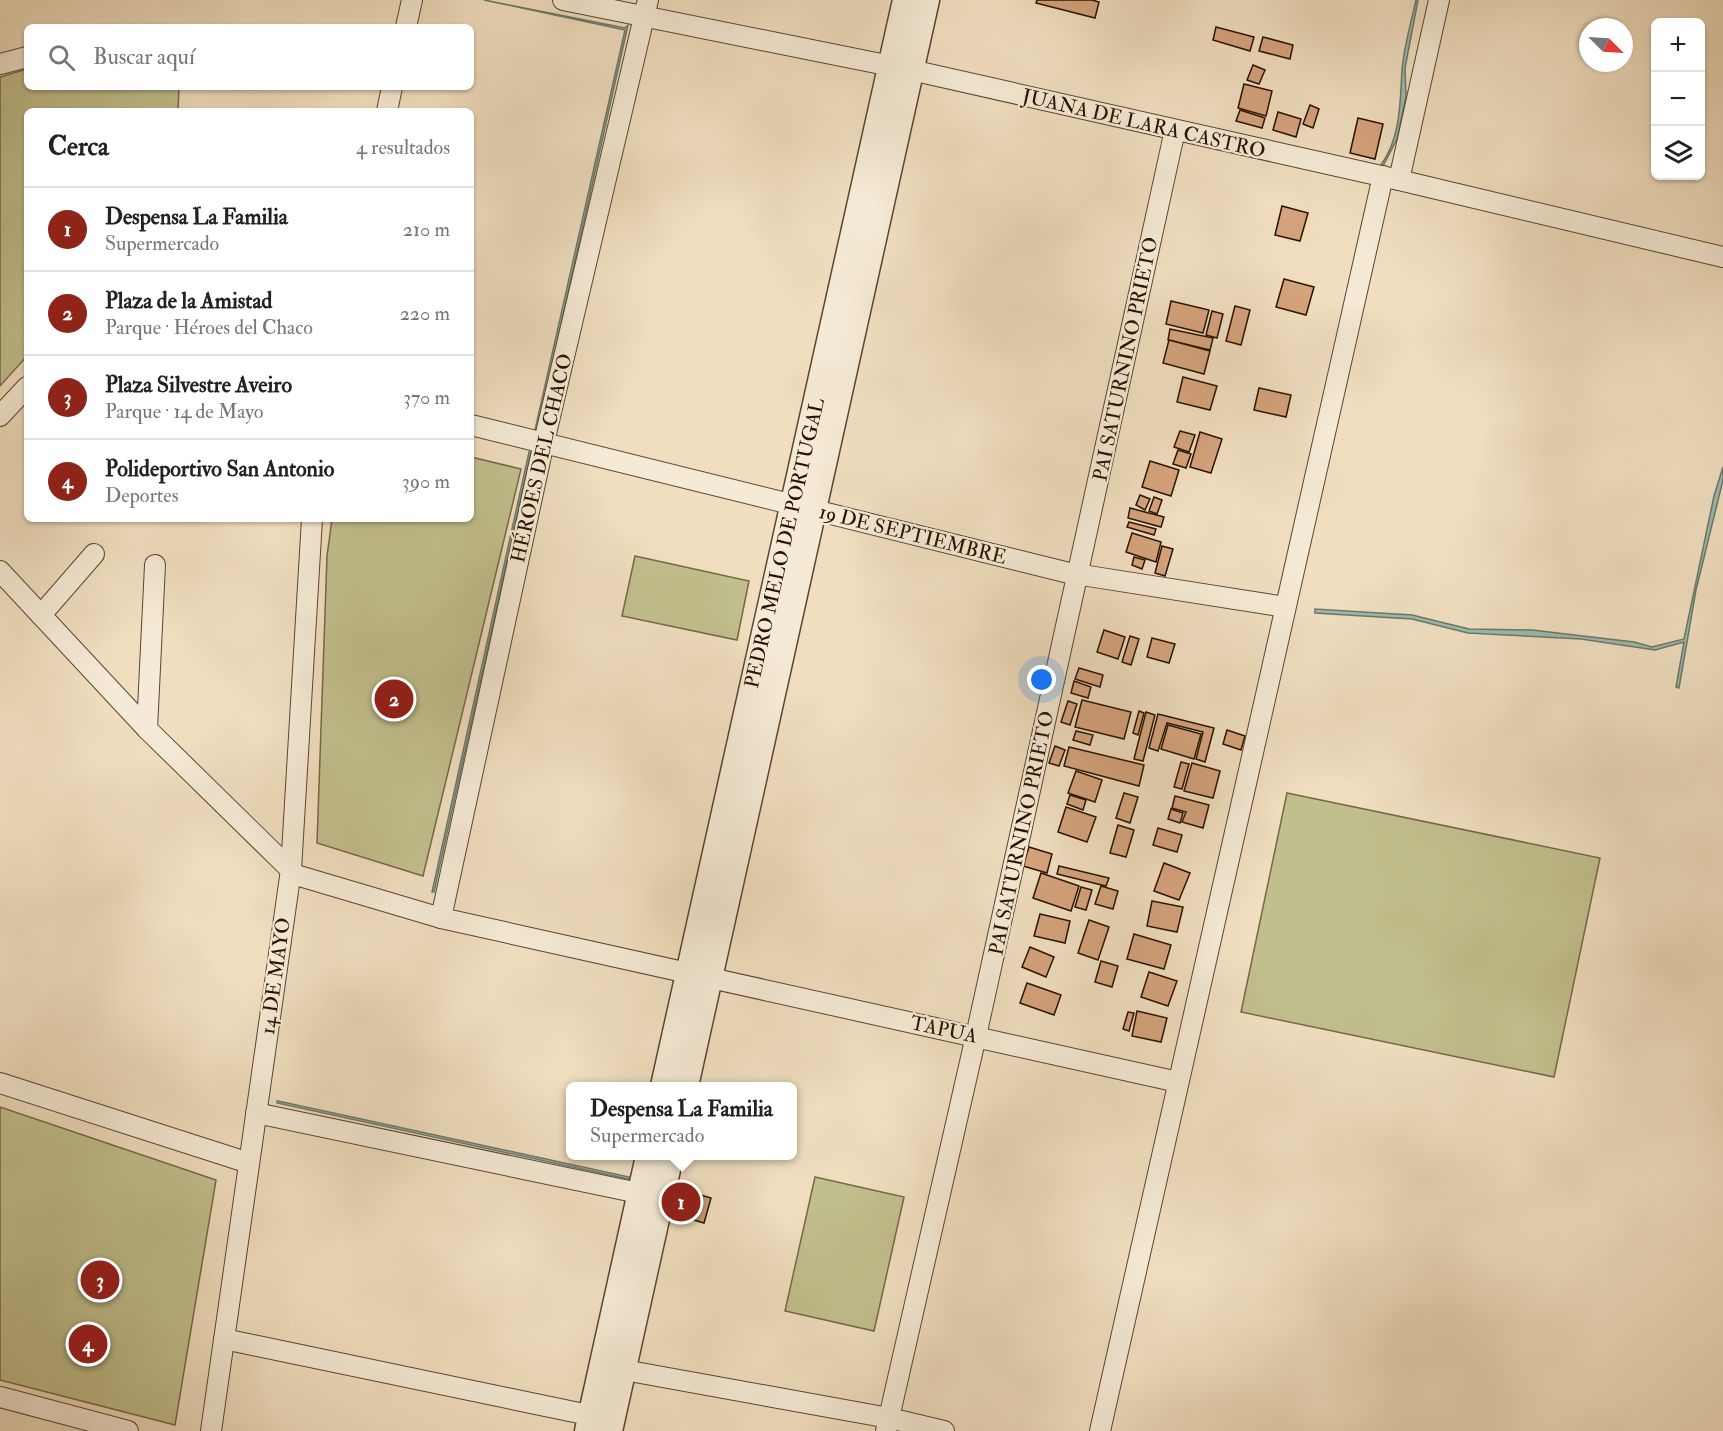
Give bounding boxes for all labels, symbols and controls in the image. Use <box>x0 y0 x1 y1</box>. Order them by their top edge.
north arrow <box>1579 18 1633 72</box>
map controls <box>1651 18 1705 180</box>
button: + <box>1651 18 1705 72</box>
search box <box>24 24 474 90</box>
icon: search <box>45 41 78 74</box>
text: Buscar aquí <box>93 43 195 71</box>
button: − <box>1651 72 1705 126</box>
street label: JUANA DE LARA CASTRO <box>1019 83 1268 164</box>
button: layers <box>1651 126 1705 180</box>
text: Cerca <box>48 131 109 163</box>
text: 4 resultados <box>356 135 450 160</box>
text: Despensa La Familia <box>105 203 288 231</box>
text: 1 <box>64 217 71 242</box>
text: 210 m <box>403 217 450 242</box>
text: Supermercado <box>105 231 219 256</box>
street label: PAI SATURNINO PRIETO <box>1087 235 1164 483</box>
text: Plaza de la Amistad <box>105 287 272 315</box>
text: 2 <box>62 301 73 326</box>
text: 220 m <box>400 301 450 326</box>
text: Parque · Héroes del Chaco <box>105 315 313 340</box>
street label: HÉROES DEL CHACO <box>504 351 578 565</box>
text: Plaza Silvestre Aveiro <box>105 371 292 399</box>
text: 3 <box>64 385 71 410</box>
text: 370 m <box>403 385 450 410</box>
street label: PEDRO MELO DE PORTUGAL <box>739 395 830 691</box>
text: Parque · 14 de Mayo <box>105 399 263 424</box>
text: Polideportivo San Antonio <box>105 455 334 483</box>
text: 4 <box>62 469 73 494</box>
text: 390 m <box>402 469 450 494</box>
text: Deportes <box>105 483 179 508</box>
street label: 19 DE SEPTIEMBRE <box>817 499 1009 570</box>
your location <box>1027 665 1056 694</box>
pin: 2 <box>374 676 414 722</box>
street label: PAI SATURNINO PRIETO <box>983 709 1060 957</box>
street label: 14 DE MAYO <box>255 916 296 1036</box>
street label: TAPUA <box>908 1010 980 1049</box>
popup <box>566 1082 797 1160</box>
text: Despensa La Familia <box>590 1095 773 1123</box>
text: Supermercado <box>590 1123 704 1148</box>
pin: 1 <box>662 1180 700 1224</box>
pin: 3 <box>80 1258 120 1302</box>
pin: 4 <box>68 1322 107 1366</box>

